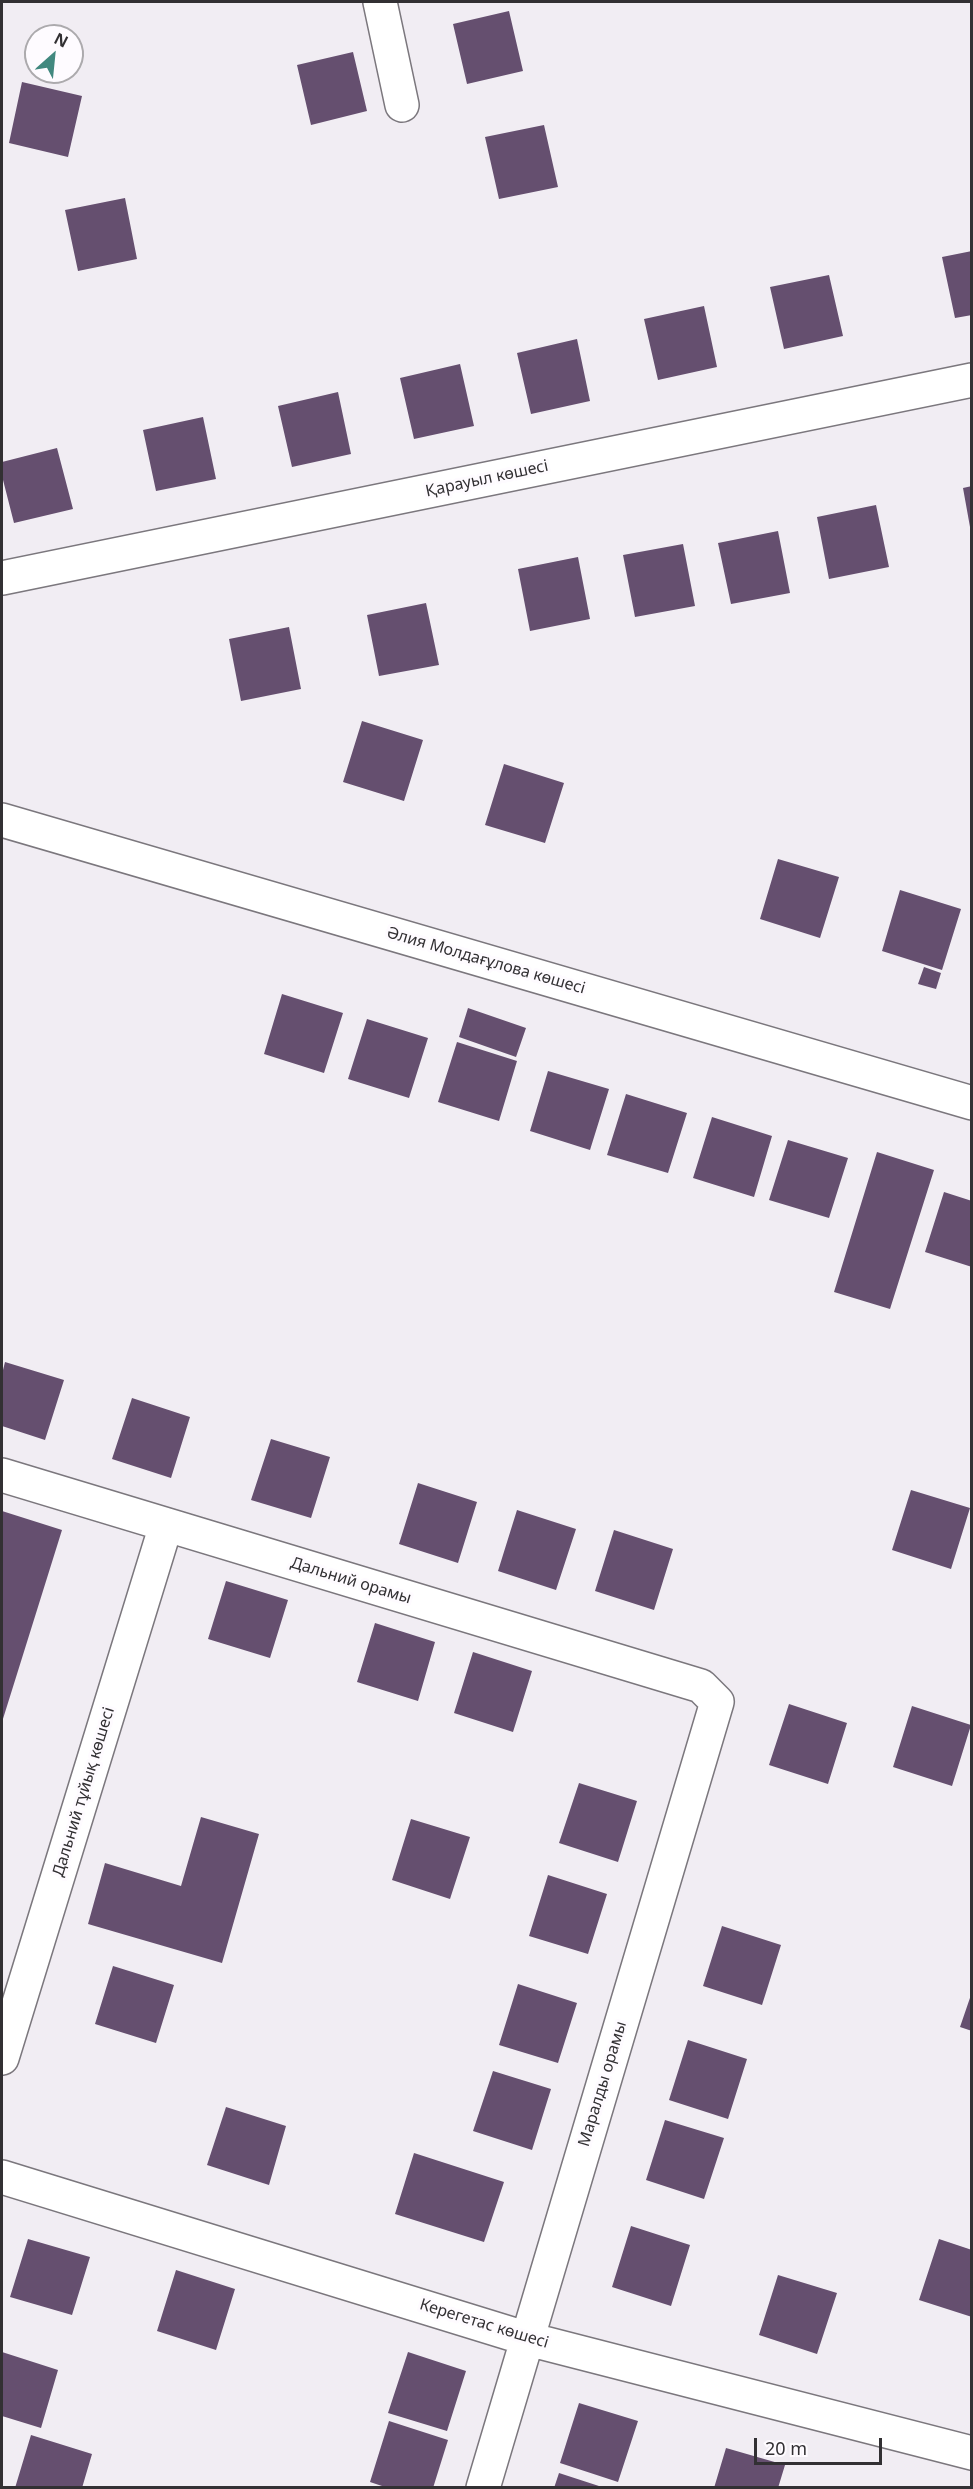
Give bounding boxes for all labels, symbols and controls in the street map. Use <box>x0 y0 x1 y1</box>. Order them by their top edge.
north arrow <box>24 24 84 84</box>
text: N <box>50 27 72 52</box>
street label: Қарауыл көшесі <box>424 457 550 501</box>
street label: Әлия Молдағұлова көшесі <box>385 923 587 999</box>
street label: Дальний орамы <box>288 1554 414 1608</box>
street label: Дальний тұйық көшесі <box>49 1705 119 1879</box>
street label: Маралды орамы <box>575 2019 631 2149</box>
street label: Керегетас көшесі <box>417 2295 551 2353</box>
scale bar <box>757 2426 884 2464</box>
text: 20 m <box>765 2436 807 2460</box>

